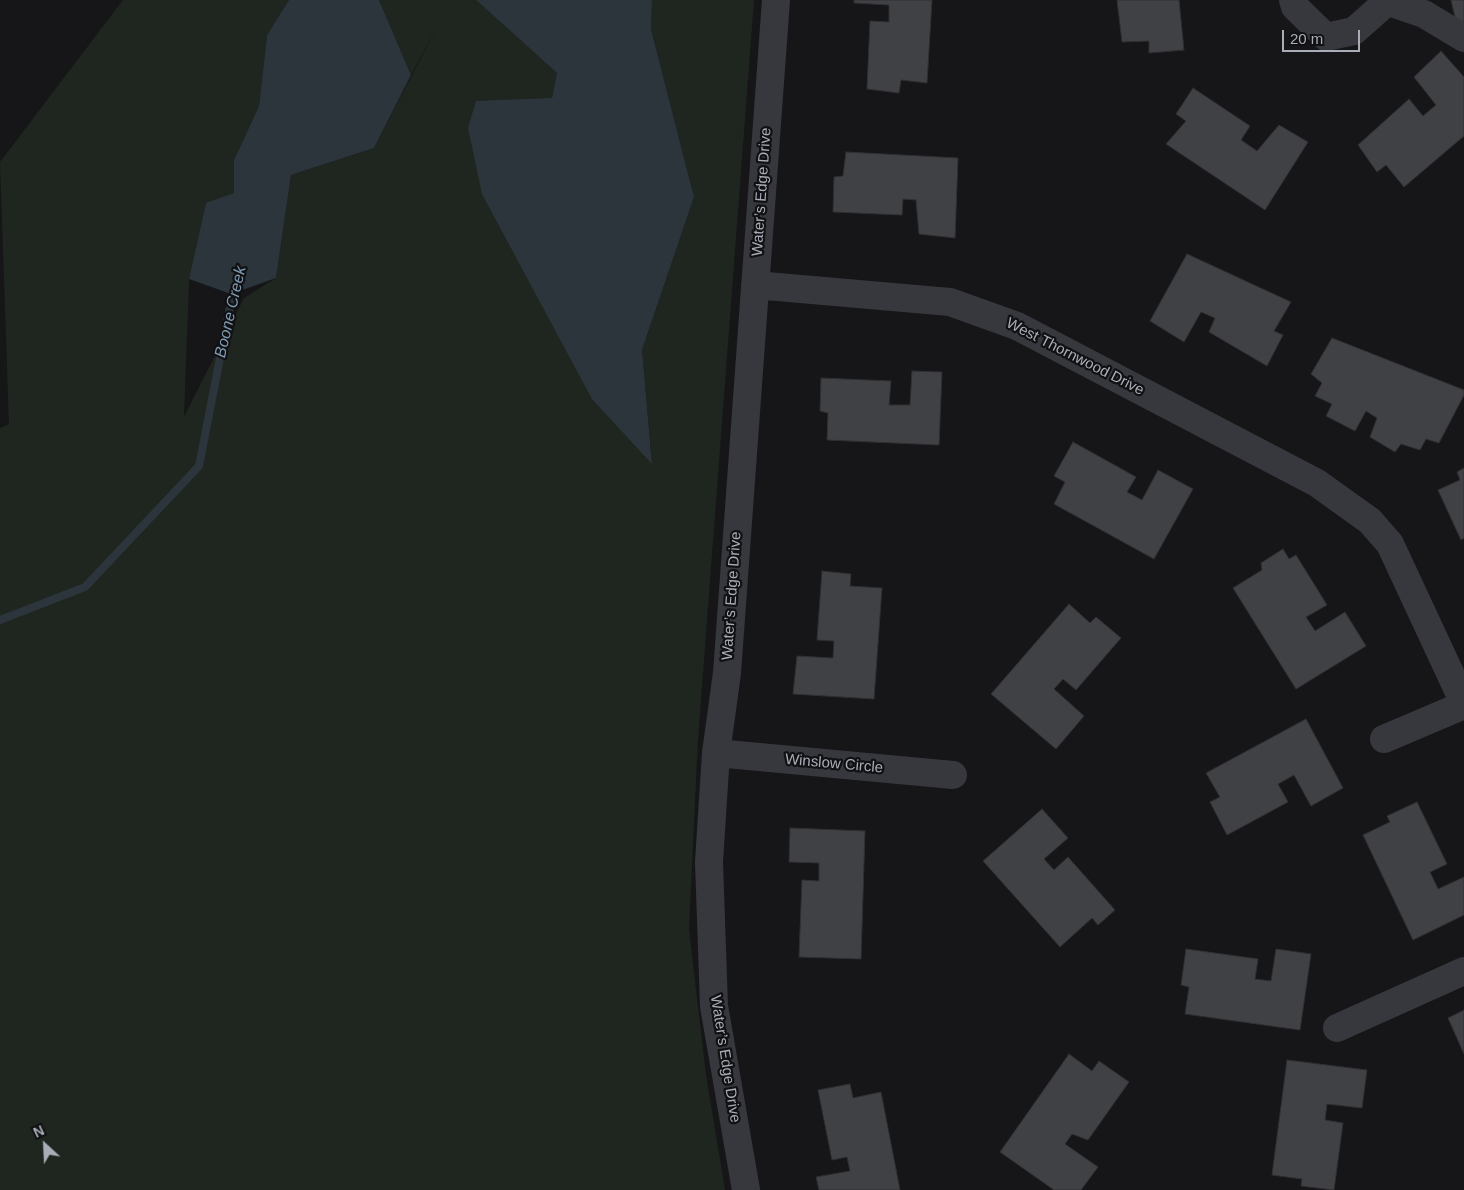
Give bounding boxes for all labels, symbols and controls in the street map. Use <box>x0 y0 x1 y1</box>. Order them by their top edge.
scale bar <box>1284 20 1362 52</box>
text: 20 m <box>1290 30 1323 47</box>
street label: Water’s Edge Drive <box>749 127 775 257</box>
water label: Boone Creek <box>211 264 251 360</box>
street label: West Thornwood Drive <box>1003 314 1147 400</box>
street label: Water’s Edge Drive <box>719 531 745 661</box>
street label: Winslow Circle <box>784 751 884 777</box>
street label: Water’s Edge Drive <box>706 994 744 1124</box>
north arrow <box>20 1120 70 1170</box>
text: N <box>31 1122 47 1141</box>

